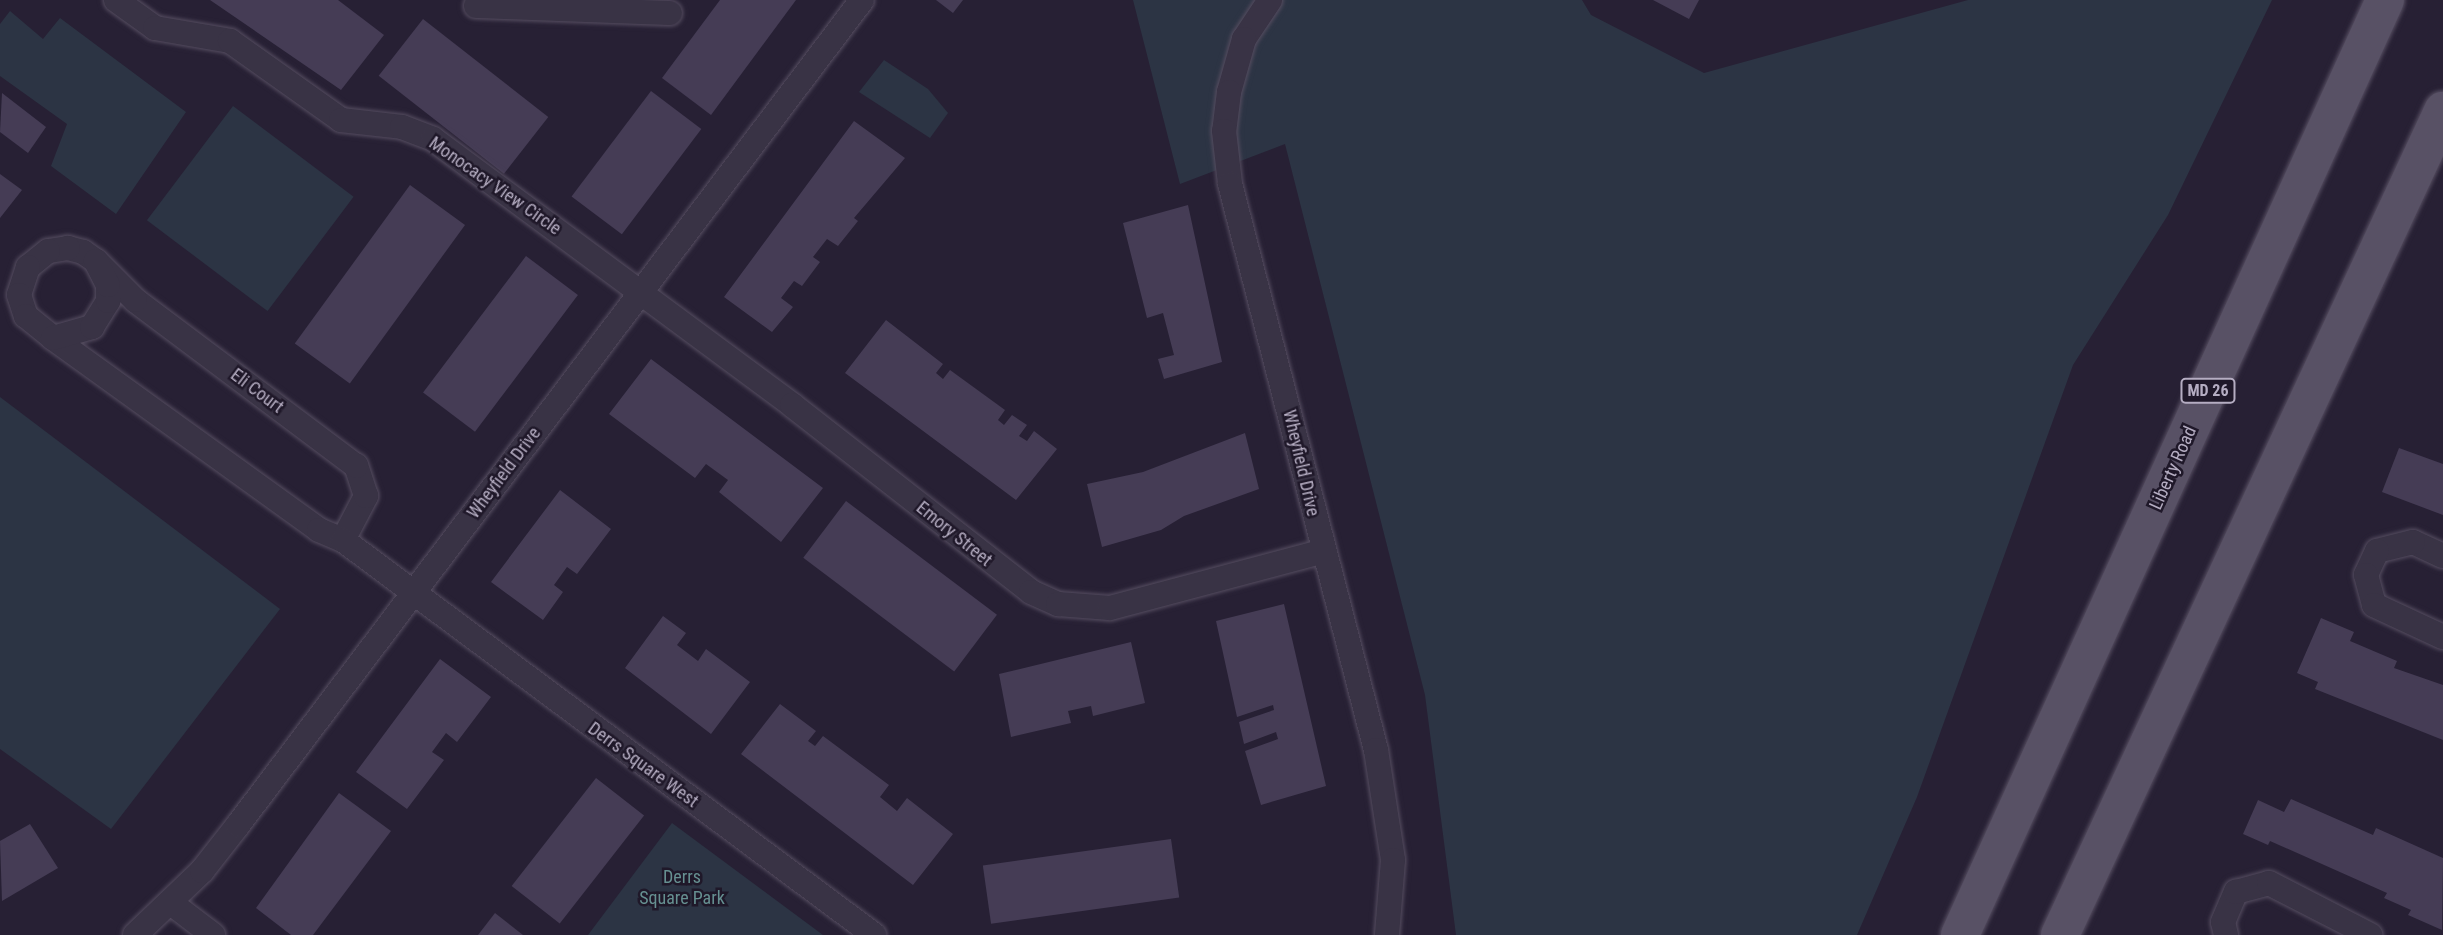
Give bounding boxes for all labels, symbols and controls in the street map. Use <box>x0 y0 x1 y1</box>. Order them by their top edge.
street label: Monocacy View Circle <box>425 132 565 240</box>
street label: Eli Court <box>226 364 288 418</box>
road number: MD 26 <box>2180 378 2236 404</box>
street label: Wheyfield Drive <box>1278 408 1324 518</box>
street label: Wheyfield Drive <box>463 423 545 523</box>
street label: Liberty Road <box>2145 423 2201 513</box>
street label: Emory Street <box>912 497 996 571</box>
street label: Derrs Square West <box>584 718 702 812</box>
park label: Derrs Square Park <box>639 867 725 910</box>

